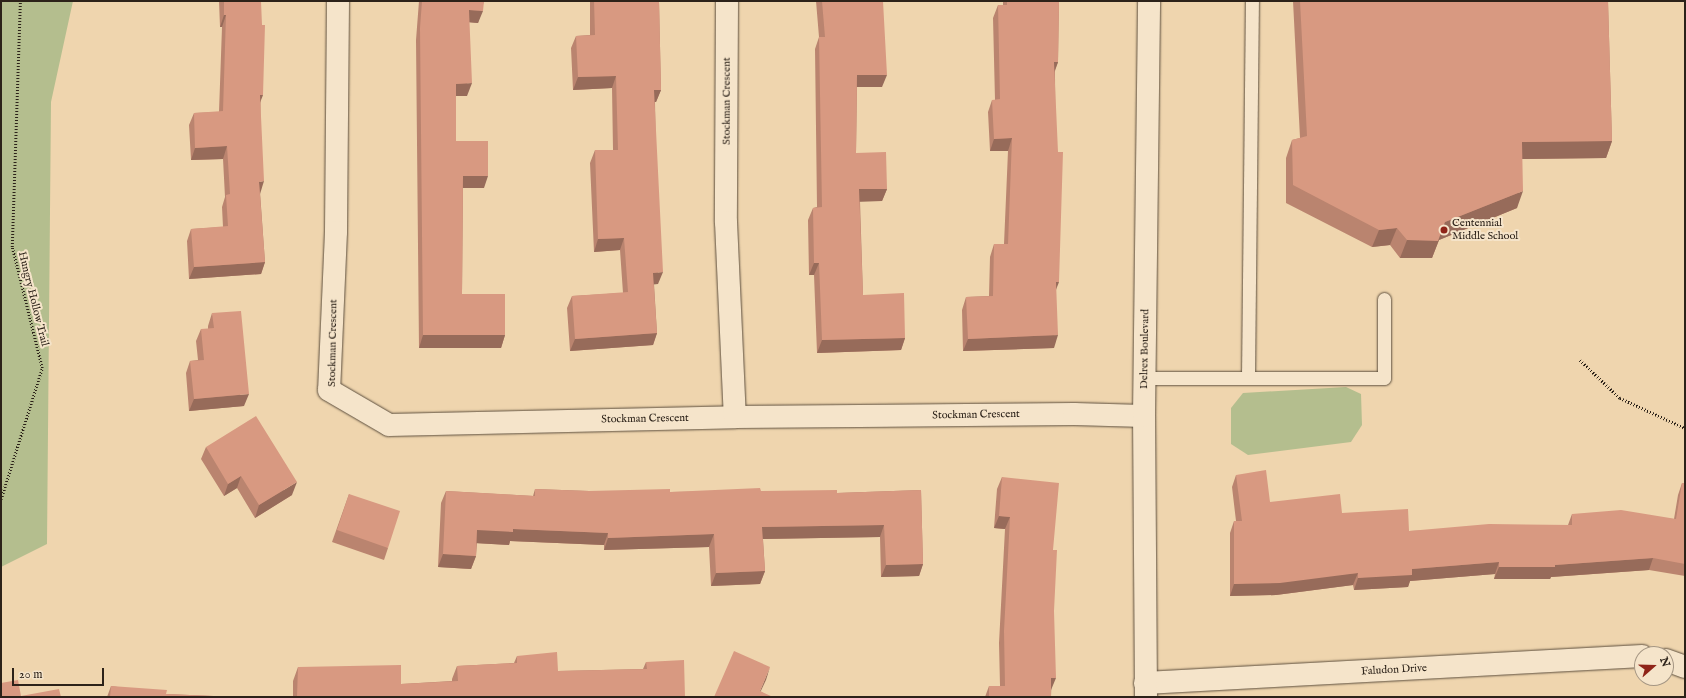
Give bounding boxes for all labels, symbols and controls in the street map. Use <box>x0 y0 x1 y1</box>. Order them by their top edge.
street label: Stockman Crescent <box>720 57 734 145</box>
place label: Centennial Middle School <box>1452 217 1518 243</box>
marker: Centennial Middle School <box>1439 225 1449 235</box>
street label: Hungry Hollow Trail <box>15 250 51 348</box>
street label: Stockman Crescent <box>326 299 340 387</box>
street label: Delrex Boulevard <box>1138 309 1152 389</box>
street label: Stockman Crescent <box>932 408 1020 422</box>
street label: Stockman Crescent <box>601 412 689 426</box>
north arrow <box>1634 646 1674 686</box>
text: N <box>1656 655 1673 669</box>
scale bar <box>14 660 106 686</box>
street label: Faludon Drive <box>1361 662 1427 678</box>
text: 20 m <box>19 667 42 682</box>

